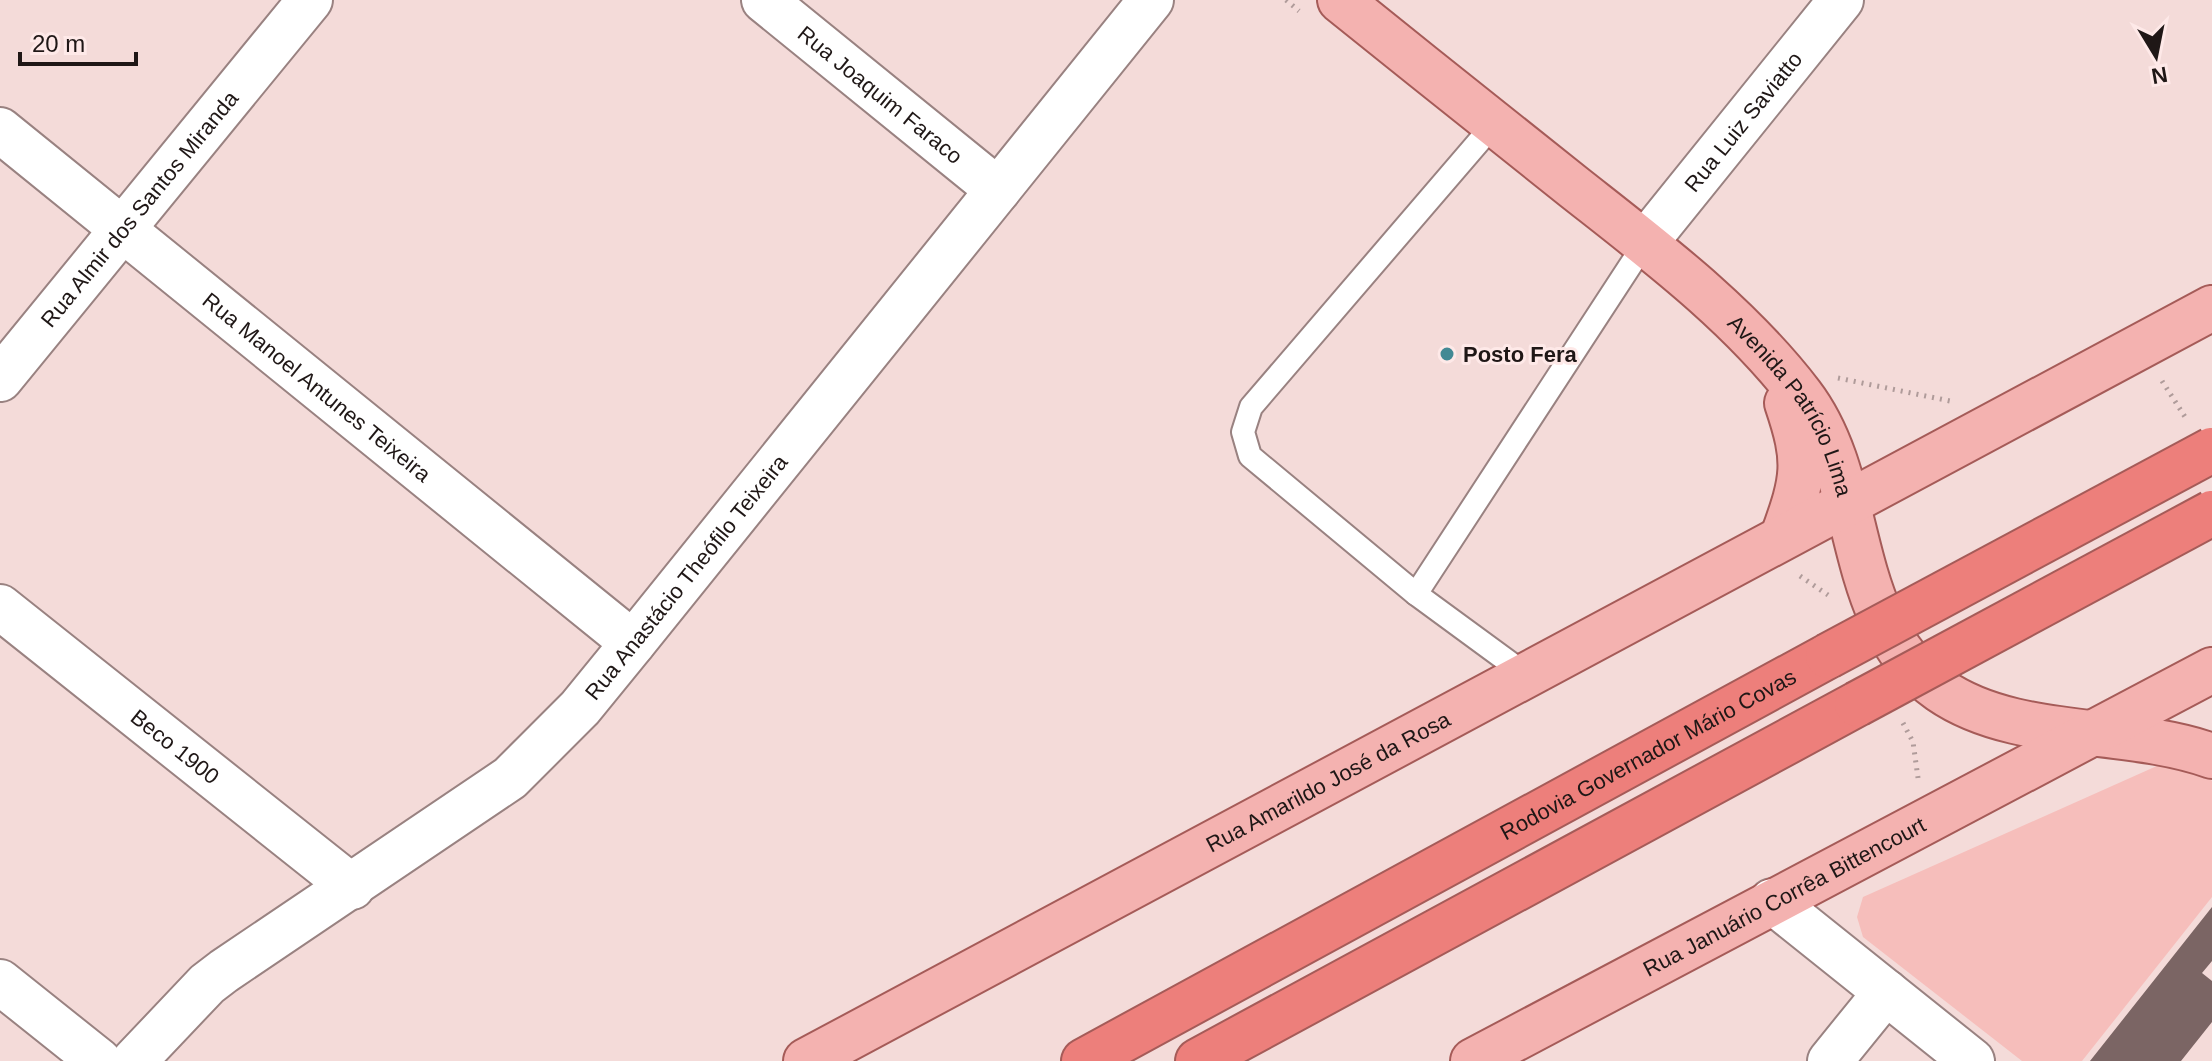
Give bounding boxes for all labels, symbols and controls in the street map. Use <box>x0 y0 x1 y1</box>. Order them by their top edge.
scale bar <box>20 16 136 66</box>
north arrow <box>2116 16 2196 96</box>
street label: Rua Joaquim Faraco <box>793 20 968 169</box>
text: 20 m <box>32 30 85 57</box>
street label: Rua Luiz Saviatto <box>1679 47 1807 197</box>
text: N <box>2149 62 2169 89</box>
street label: Rua Almir dos Santos Miranda <box>35 85 244 332</box>
street label: Rua Manoel Antunes Teixeira <box>198 287 437 487</box>
street label: Avenida Patrício Lima <box>1723 310 1858 500</box>
place label: Posto Fera <box>1463 342 1577 367</box>
marker: Posto Fera <box>1438 345 1456 363</box>
street label: Rua Anastácio Theófilo Teixeira <box>580 449 793 705</box>
street label: Rodovia Governador Mário Covas <box>1496 664 1800 845</box>
street label: Beco 1900 <box>126 704 224 789</box>
street label: Rua Amarildo José da Rosa <box>1202 706 1455 857</box>
street label: Rua Januário Corrêa Bittencourt <box>1639 811 1930 981</box>

